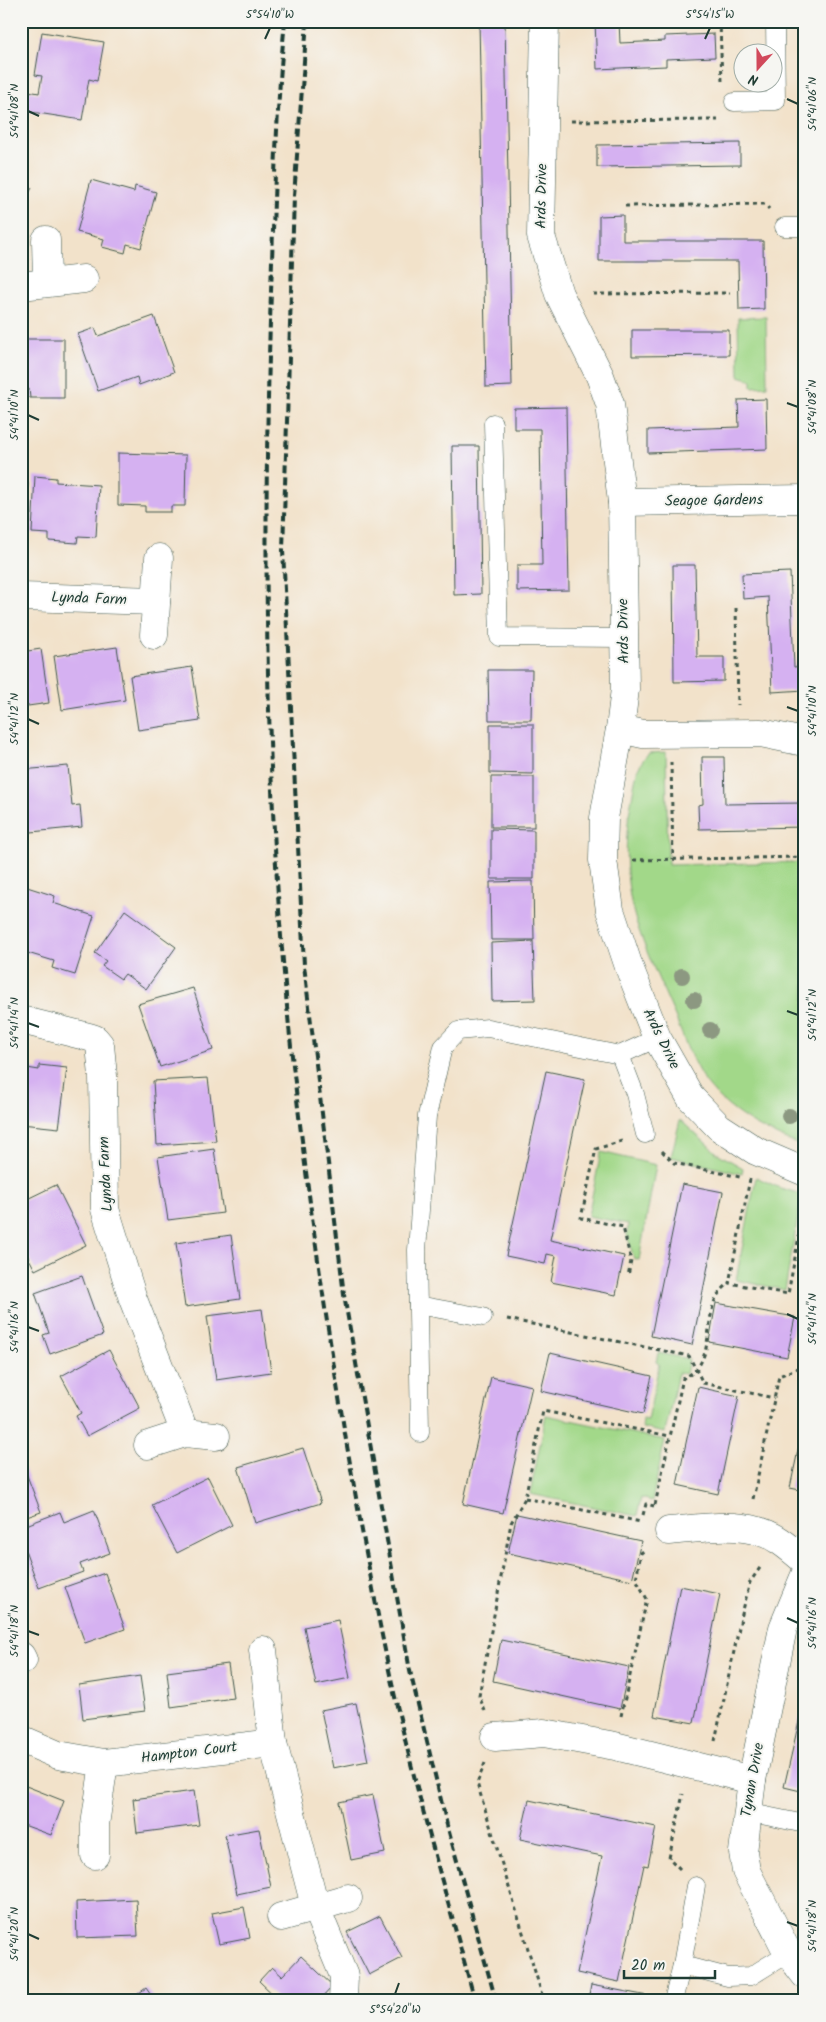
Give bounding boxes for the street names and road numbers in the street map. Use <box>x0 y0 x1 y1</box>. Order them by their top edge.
street label: Ards Drive <box>529 163 555 229</box>
street label: Seagoe Gardens <box>665 488 764 514</box>
street label: Lynda Farm <box>51 586 127 612</box>
street label: Ards Drive <box>611 598 637 664</box>
street label: Ards Drive <box>636 1004 686 1074</box>
street label: Lynda Farm <box>92 1136 120 1212</box>
street label: Hampton Court <box>140 1735 239 1771</box>
street label: Tynan Drive <box>735 1741 771 1819</box>

